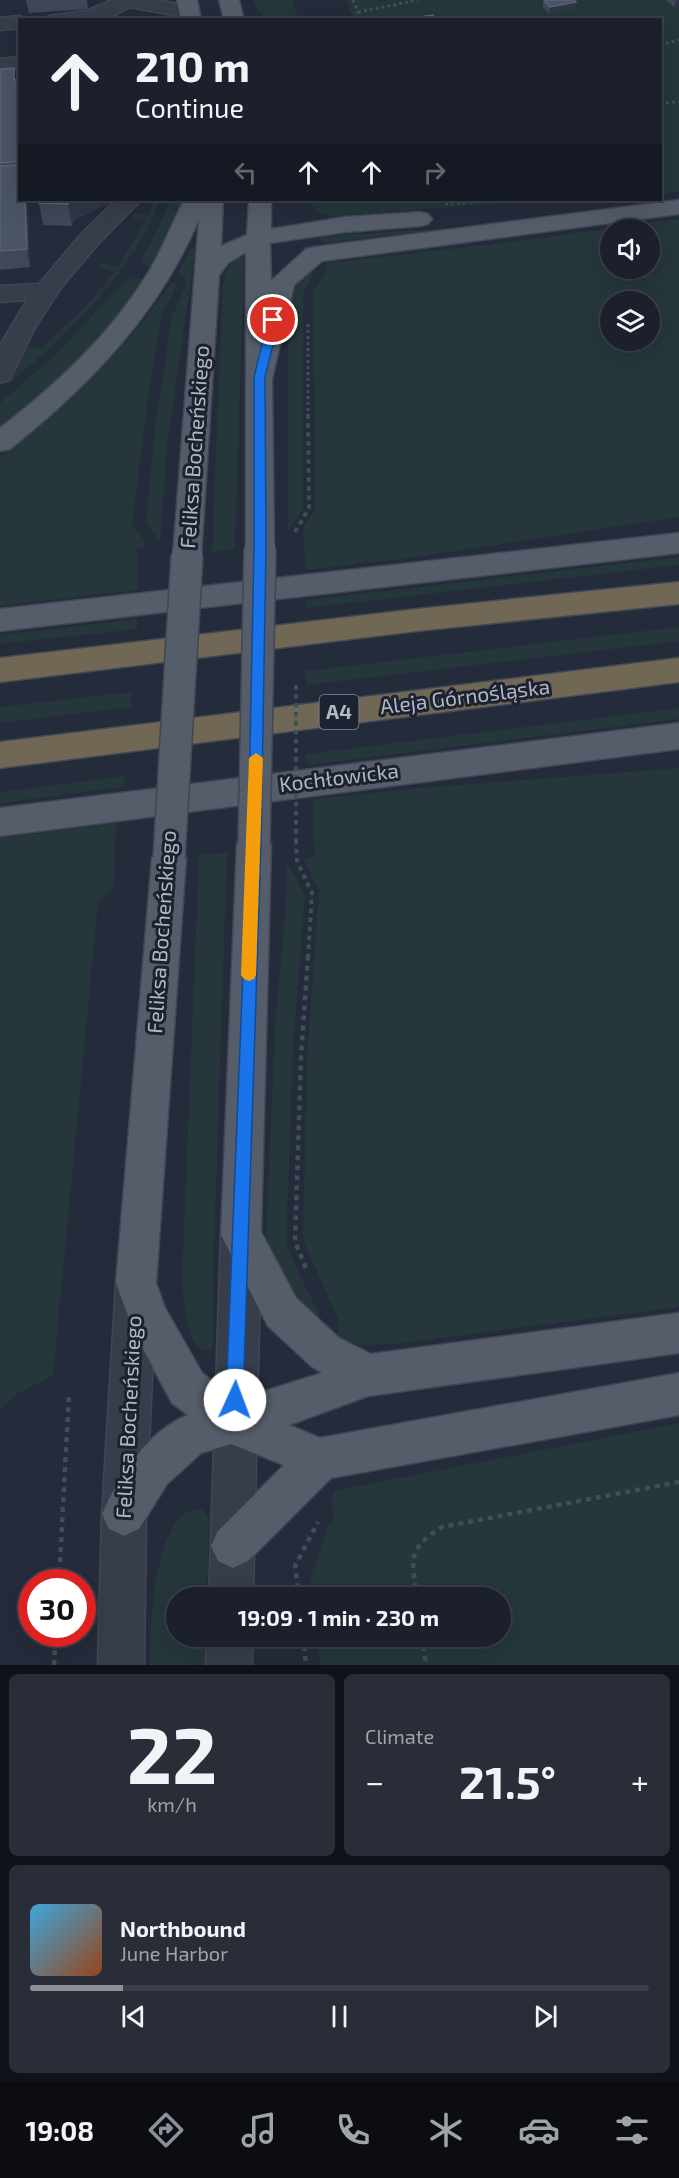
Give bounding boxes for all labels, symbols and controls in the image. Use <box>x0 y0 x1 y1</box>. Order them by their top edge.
text: 210 m <box>135 40 250 90</box>
icon: ahead <box>36 42 114 120</box>
text: Continue <box>135 91 244 123</box>
icon: left <box>229 156 262 189</box>
icon: ahead <box>292 156 325 189</box>
icon: ahead <box>355 156 388 189</box>
icon: right <box>418 156 451 189</box>
map controls <box>600 219 660 351</box>
button: sound <box>600 219 660 279</box>
button: layers <box>600 291 660 351</box>
pin <box>247 294 298 345</box>
icon: arrive <box>256 303 289 336</box>
street label: Feliksa Bocheńskiego <box>174 344 213 549</box>
street label: Aleja Górnośląska <box>378 673 551 719</box>
road number: A4 <box>320 695 358 729</box>
street label: Kochłowicka <box>278 757 400 796</box>
street label: Feliksa Bocheńskiego <box>141 829 180 1034</box>
street label: Feliksa Bocheńskiego <box>110 1315 145 1519</box>
position arrow <box>203 1368 267 1432</box>
speed limit sign: 30 <box>18 1569 96 1647</box>
text: 19:09 · 1 min · 230 m <box>238 1604 439 1630</box>
text: 22 <box>127 1706 217 1800</box>
text: Climate <box>365 1724 434 1748</box>
text: 21.5° <box>459 1754 556 1808</box>
text: − <box>365 1761 384 1801</box>
text: + <box>631 1761 649 1801</box>
text: km/h <box>147 1792 197 1816</box>
text: Northbound <box>120 1915 246 1941</box>
text: June Harbor <box>120 1941 228 1965</box>
icon: previous <box>117 2000 150 2033</box>
icon: pause <box>323 2000 356 2033</box>
icon: next <box>529 2000 562 2033</box>
icon: directions <box>145 2109 187 2151</box>
icon: music <box>238 2109 280 2151</box>
icon: phone <box>332 2109 374 2151</box>
icon: climate <box>425 2109 467 2151</box>
icon: car <box>518 2109 560 2151</box>
icon: filters <box>611 2109 653 2151</box>
text: 19:08 <box>26 2114 94 2146</box>

